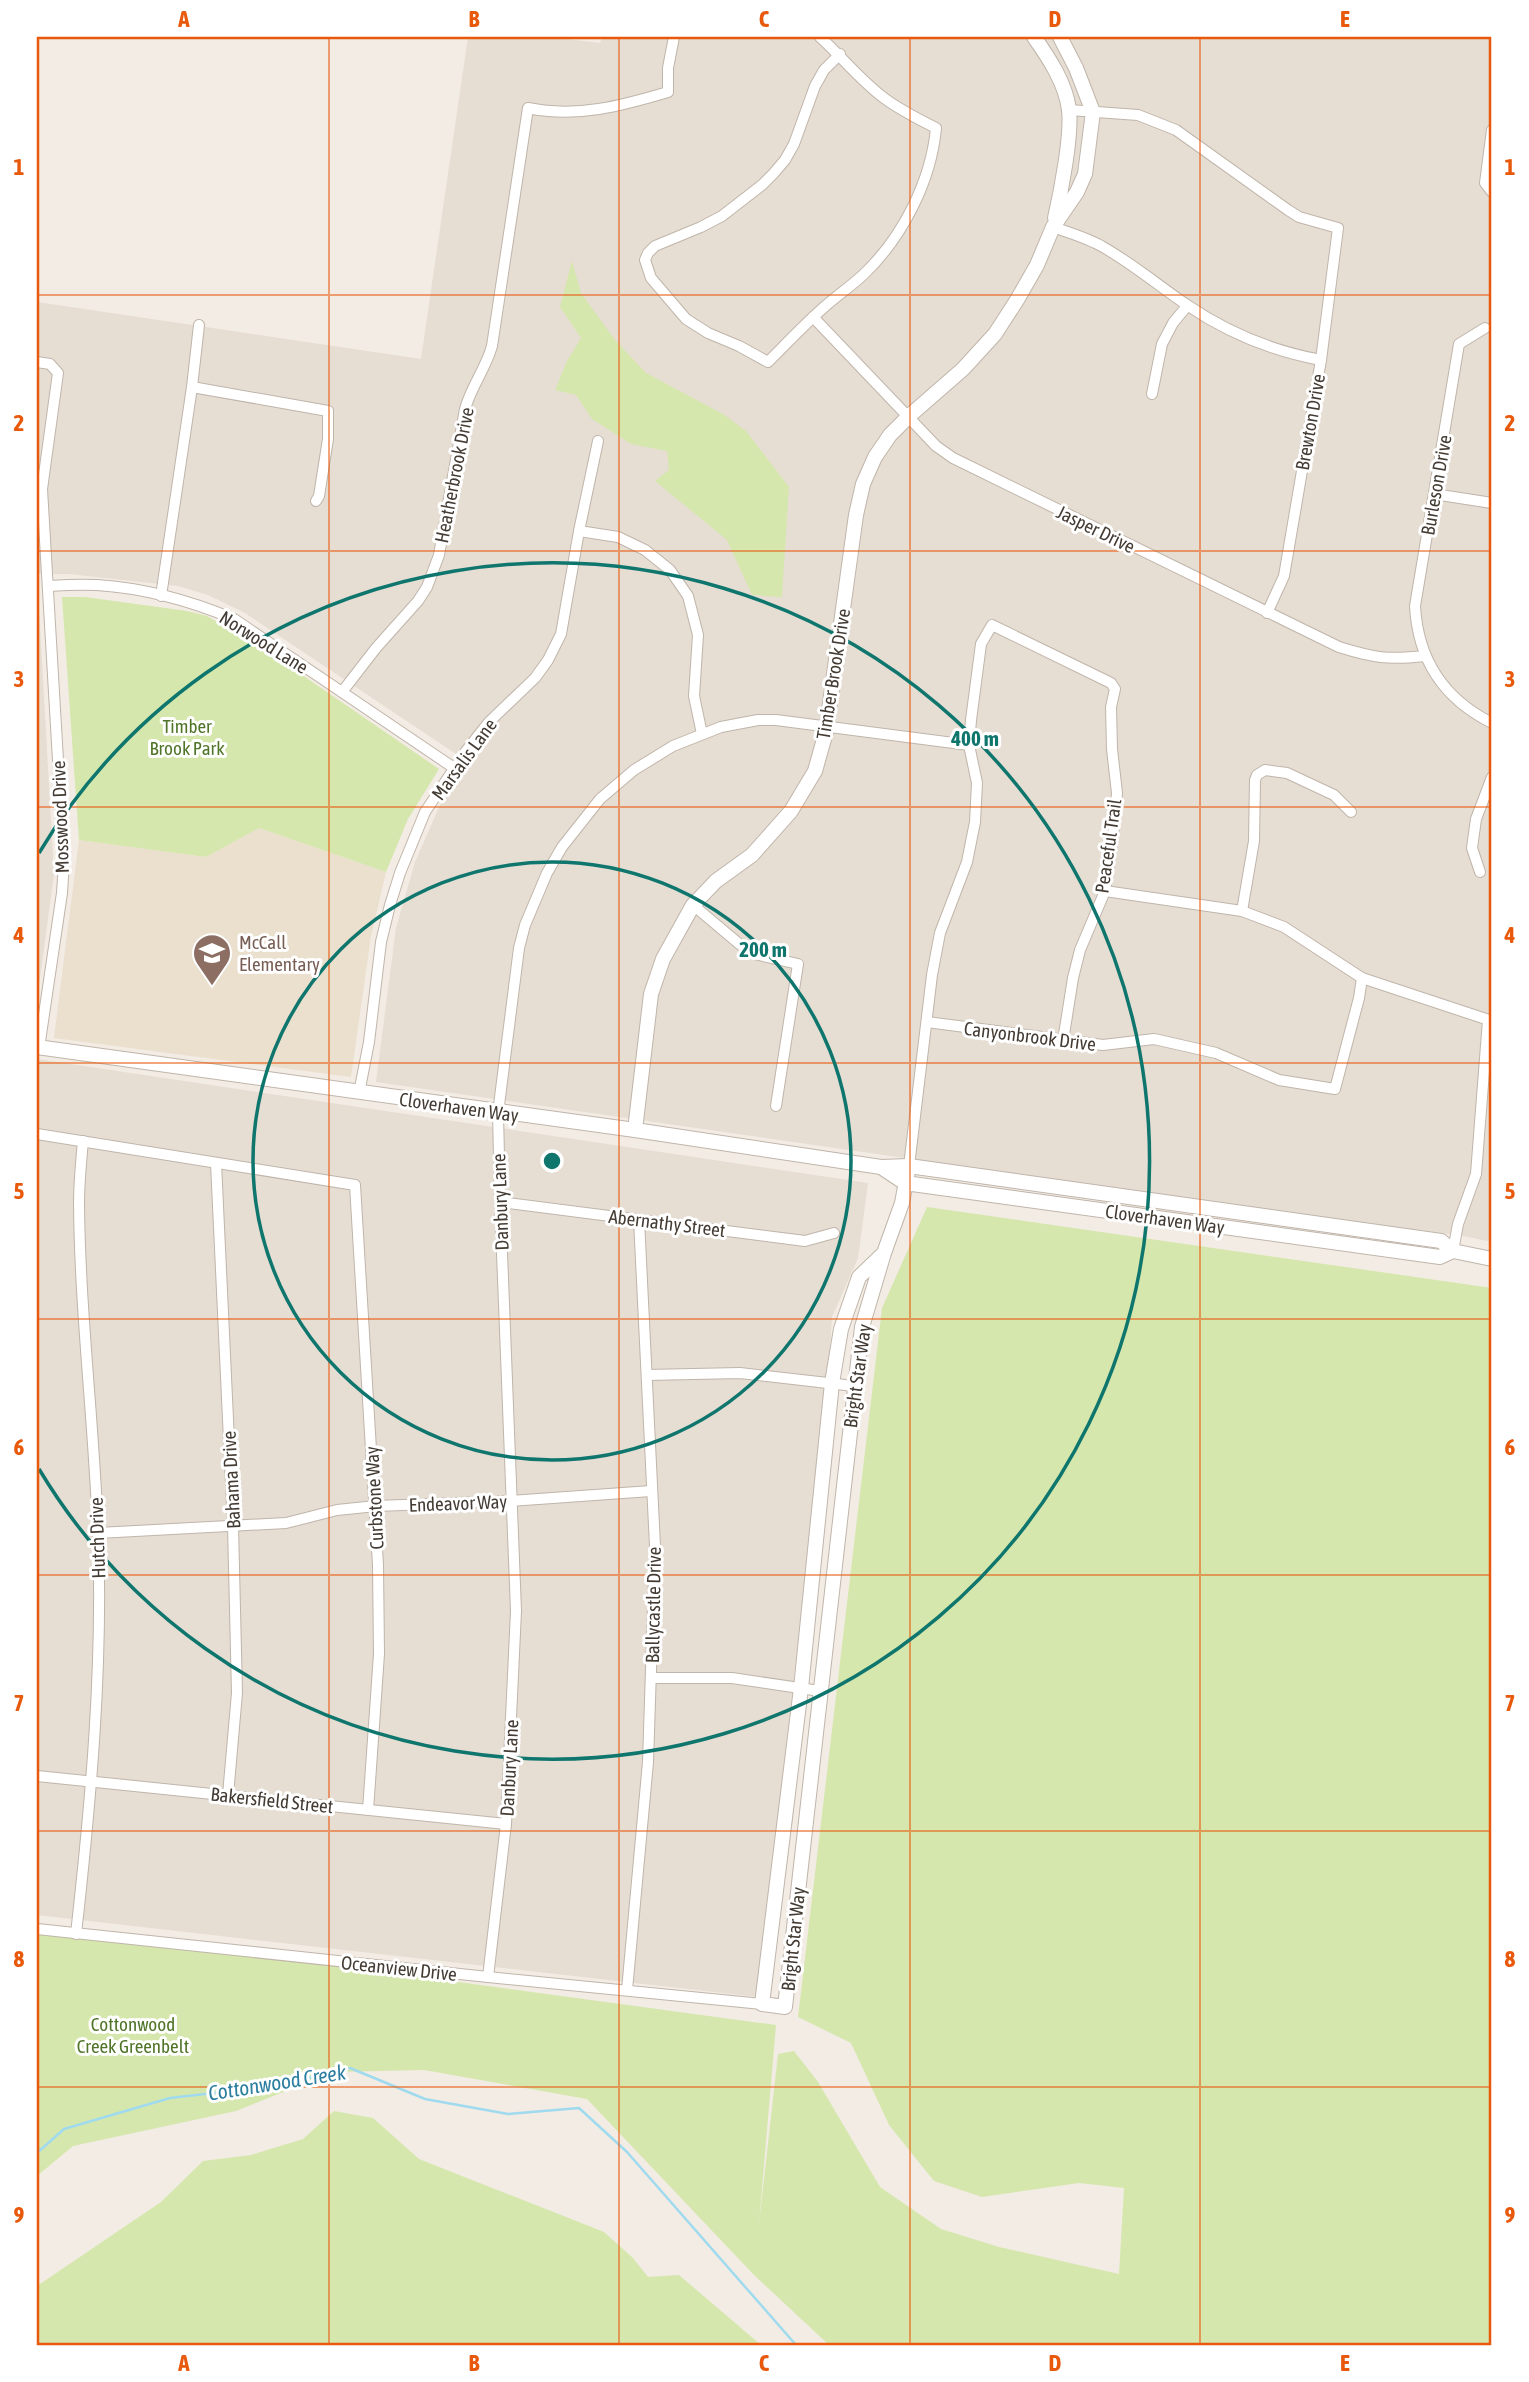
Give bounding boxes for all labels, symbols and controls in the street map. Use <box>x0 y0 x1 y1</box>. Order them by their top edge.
text: A <box>177 6 190 32</box>
text: B <box>469 6 480 32</box>
text: C <box>759 6 770 32</box>
text: D <box>1049 6 1062 32</box>
text: E <box>1340 6 1350 32</box>
text: 1 <box>14 154 25 180</box>
text: 1 <box>1505 154 1516 180</box>
street label: Brewton Drive <box>1291 372 1329 472</box>
street label: Heatherbrook Drive <box>430 405 478 545</box>
text: 2 <box>14 410 24 436</box>
text: 2 <box>1505 410 1515 436</box>
street label: Burleson Drive <box>1416 433 1456 537</box>
street label: Jasper Drive <box>1053 501 1139 557</box>
street label: Norwood Lane <box>216 606 312 678</box>
street label: Timber Brook Drive <box>812 607 854 741</box>
text: 3 <box>14 666 24 692</box>
text: 3 <box>1505 666 1515 692</box>
street label: Marsalis Lane <box>427 714 501 804</box>
park label: Timber Brook Park <box>149 715 225 759</box>
text: 400 m <box>950 726 999 750</box>
street label: Mosswood Drive <box>47 760 73 874</box>
street label: Peaceful Trail <box>1090 797 1126 895</box>
text: 4 <box>13 922 25 948</box>
text: 4 <box>1504 922 1516 948</box>
place label: McCall Elementary <box>239 931 320 975</box>
school or university icon: McCall Elementary <box>191 932 233 987</box>
text: 200 m <box>739 937 787 961</box>
street label: Canyonbrook Drive <box>963 1017 1097 1055</box>
street label: Cloverhaven Way <box>398 1088 520 1126</box>
centre of rings <box>540 1149 564 1173</box>
street label: Danbury Lane <box>487 1153 513 1251</box>
text: 5 <box>14 1178 25 1204</box>
text: 5 <box>1505 1178 1516 1204</box>
street label: Cloverhaven Way <box>1104 1200 1226 1238</box>
street label: Abernathy Street <box>607 1205 727 1241</box>
street label: Bright Star Way <box>839 1322 875 1429</box>
street label: Bahama Drive <box>217 1431 245 1529</box>
text: 6 <box>14 1434 25 1460</box>
text: 6 <box>1505 1434 1516 1460</box>
street label: Curbstone Way <box>360 1446 388 1550</box>
street label: Endeavor Way <box>408 1490 508 1516</box>
street label: Hutch Drive <box>85 1497 109 1579</box>
street label: Ballycastle Drive <box>641 1547 665 1663</box>
text: 7 <box>14 1690 24 1716</box>
text: 7 <box>1505 1690 1515 1716</box>
street label: Danbury Lane <box>495 1719 523 1817</box>
street label: Bakersfield Street <box>210 1783 334 1817</box>
street label: Bright Star Way <box>777 1886 809 1992</box>
text: 8 <box>14 1946 25 1972</box>
text: 8 <box>1505 1946 1516 1972</box>
street label: Oceanview Drive <box>340 1951 458 1985</box>
park label: Cottonwood Creek Greenbelt <box>77 2013 189 2057</box>
water label: Cottonwood Creek <box>206 2059 348 2105</box>
text: 9 <box>14 2202 25 2228</box>
text: 9 <box>1505 2202 1516 2228</box>
text: A <box>177 2350 190 2376</box>
text: B <box>469 2350 480 2376</box>
text: C <box>759 2350 770 2376</box>
text: D <box>1049 2350 1062 2376</box>
text: E <box>1340 2350 1350 2376</box>

